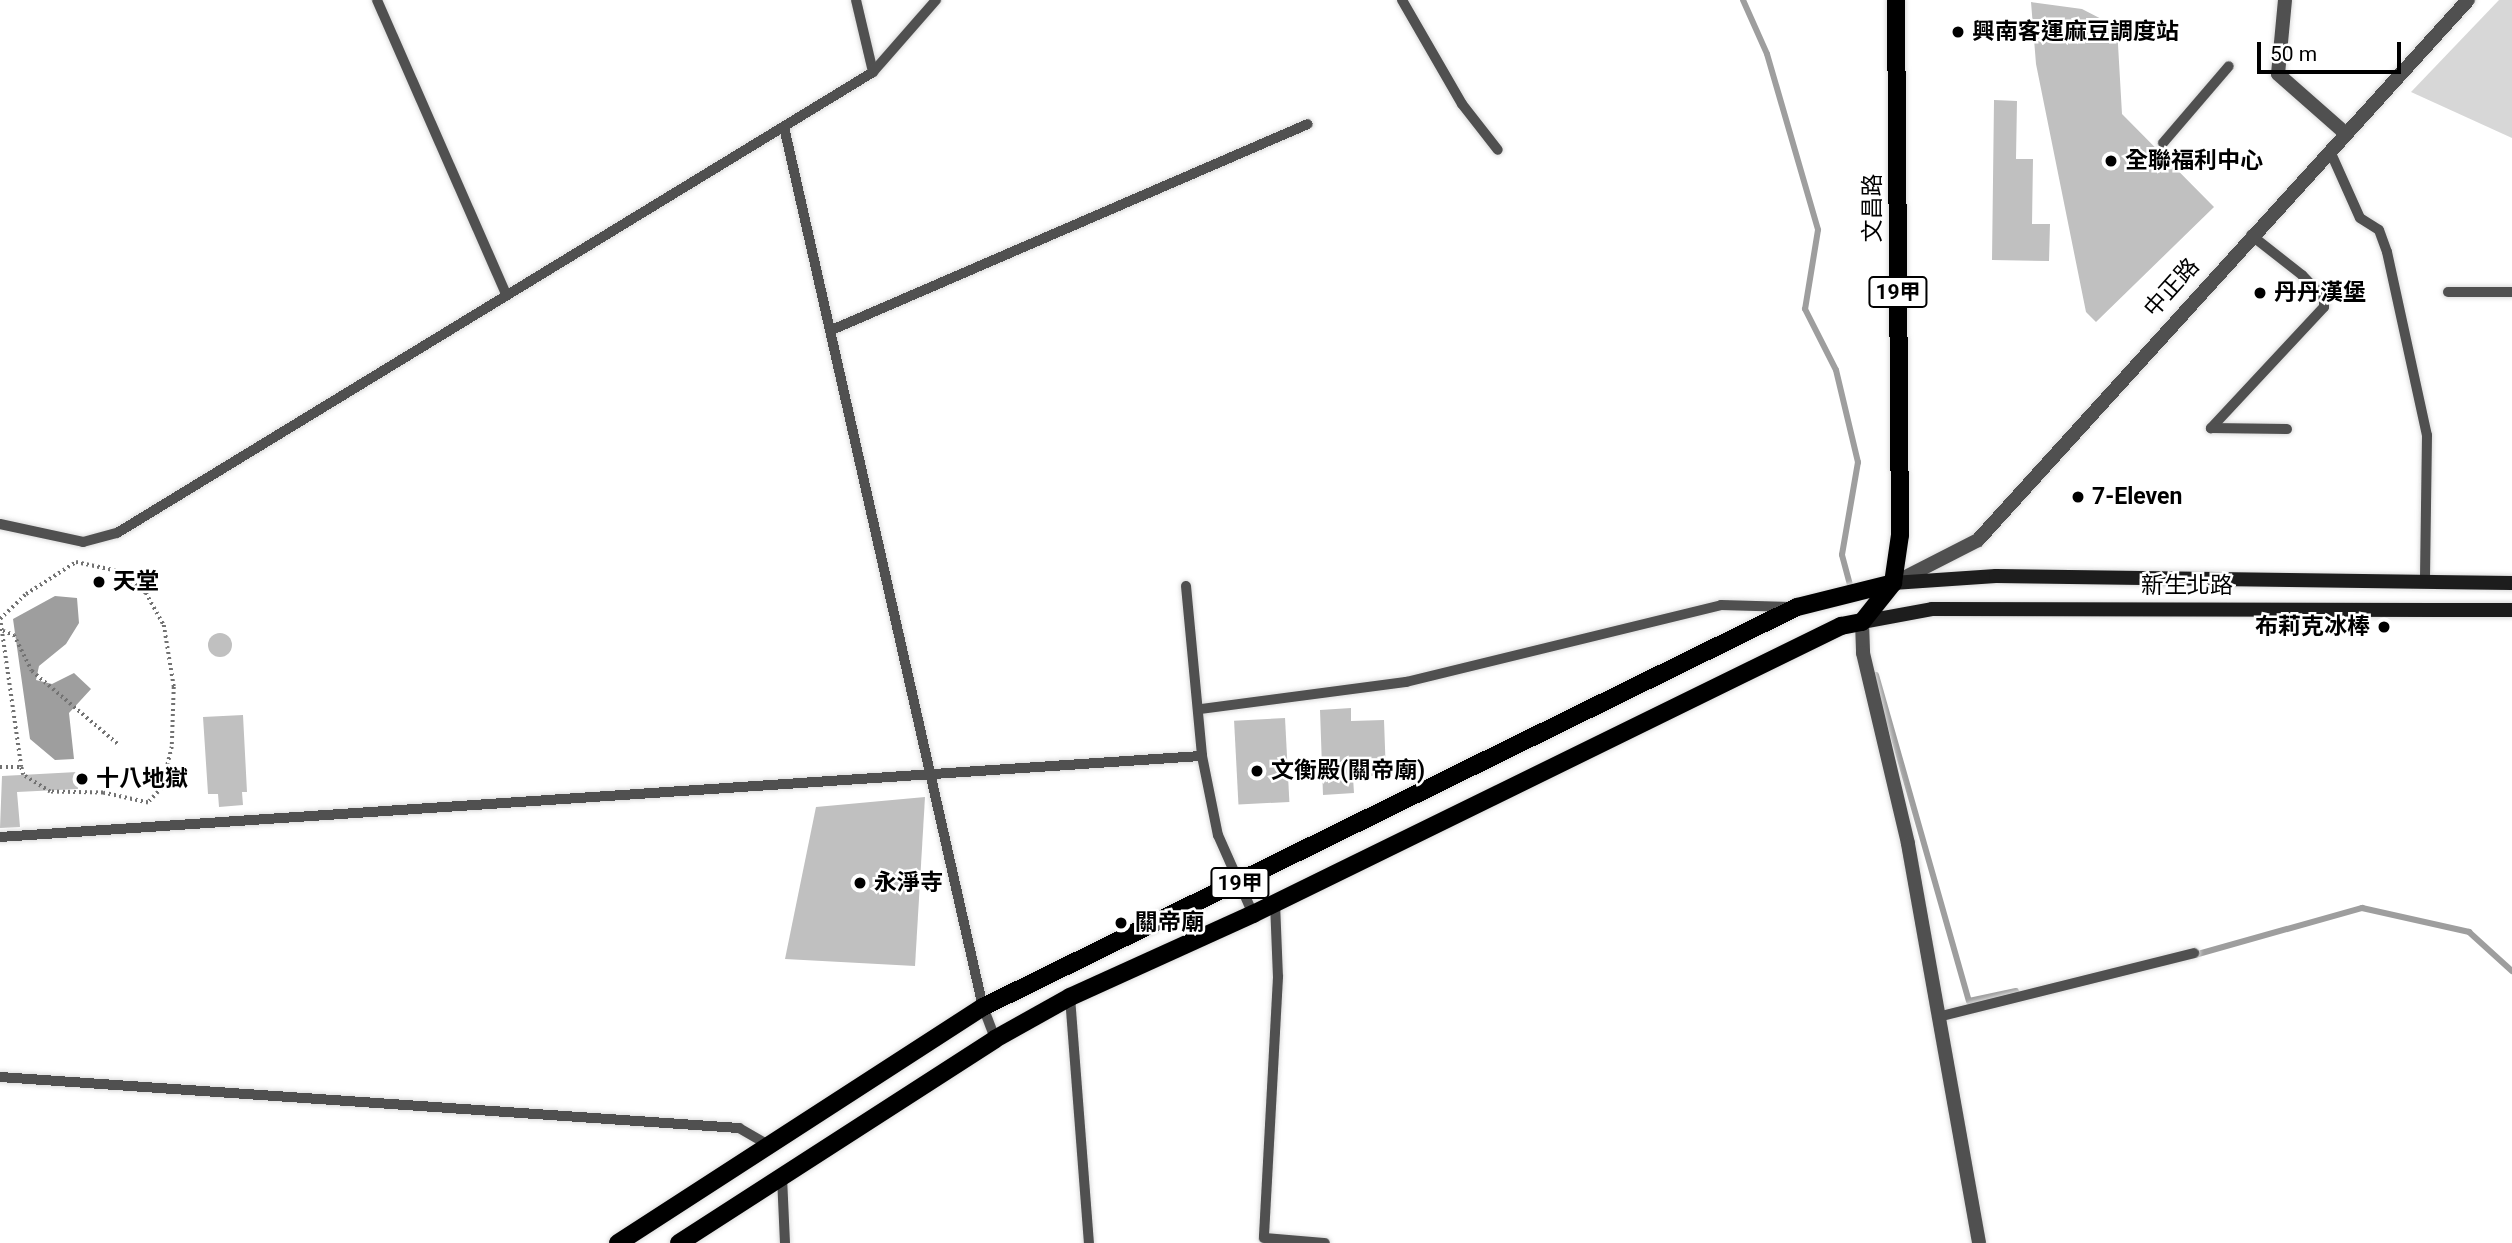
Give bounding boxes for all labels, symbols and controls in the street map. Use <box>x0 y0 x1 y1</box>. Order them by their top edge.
place label: 興南客運麻豆調度站 <box>1972 18 2179 46</box>
marker: 興南客運麻豆調度站 <box>1950 24 1966 40</box>
scale bar <box>2260 28 2404 72</box>
text: 50 m <box>2270 42 2317 66</box>
place label: 全聯福利中心 <box>2125 147 2263 175</box>
marker: 全聯福利中心 <box>2103 153 2119 169</box>
street label: 文昌路 <box>1859 174 1887 242</box>
street label: 中正路 <box>2139 253 2205 323</box>
road number: 19甲 <box>1868 274 1928 310</box>
place label: 丹丹漢堡 <box>2274 279 2366 307</box>
marker: 丹丹漢堡 <box>2252 285 2268 301</box>
place label: 7-Eleven <box>2092 483 2182 511</box>
marker: 7-Eleven <box>2070 489 2086 505</box>
place label: 天堂 <box>113 568 159 596</box>
street label: 新生北路 <box>2141 572 2233 600</box>
marker: 天堂 <box>91 574 107 590</box>
place label: 布莉克冰棒 <box>2255 613 2370 641</box>
marker: 布莉克冰棒 <box>2376 619 2392 635</box>
place label: 文衡殿(關帝廟) <box>1271 757 1425 785</box>
marker: 文衡殿(關帝廟) <box>1249 763 1265 779</box>
place label: 十八地獄 <box>96 765 188 793</box>
marker: 十八地獄 <box>74 771 90 787</box>
road number: 19甲 <box>1210 866 1270 900</box>
place label: 永淨寺 <box>874 869 943 897</box>
marker: 永淨寺 <box>852 875 868 891</box>
place label: 關帝廟 <box>1135 909 1204 937</box>
marker: 關帝廟 <box>1113 915 1129 931</box>

